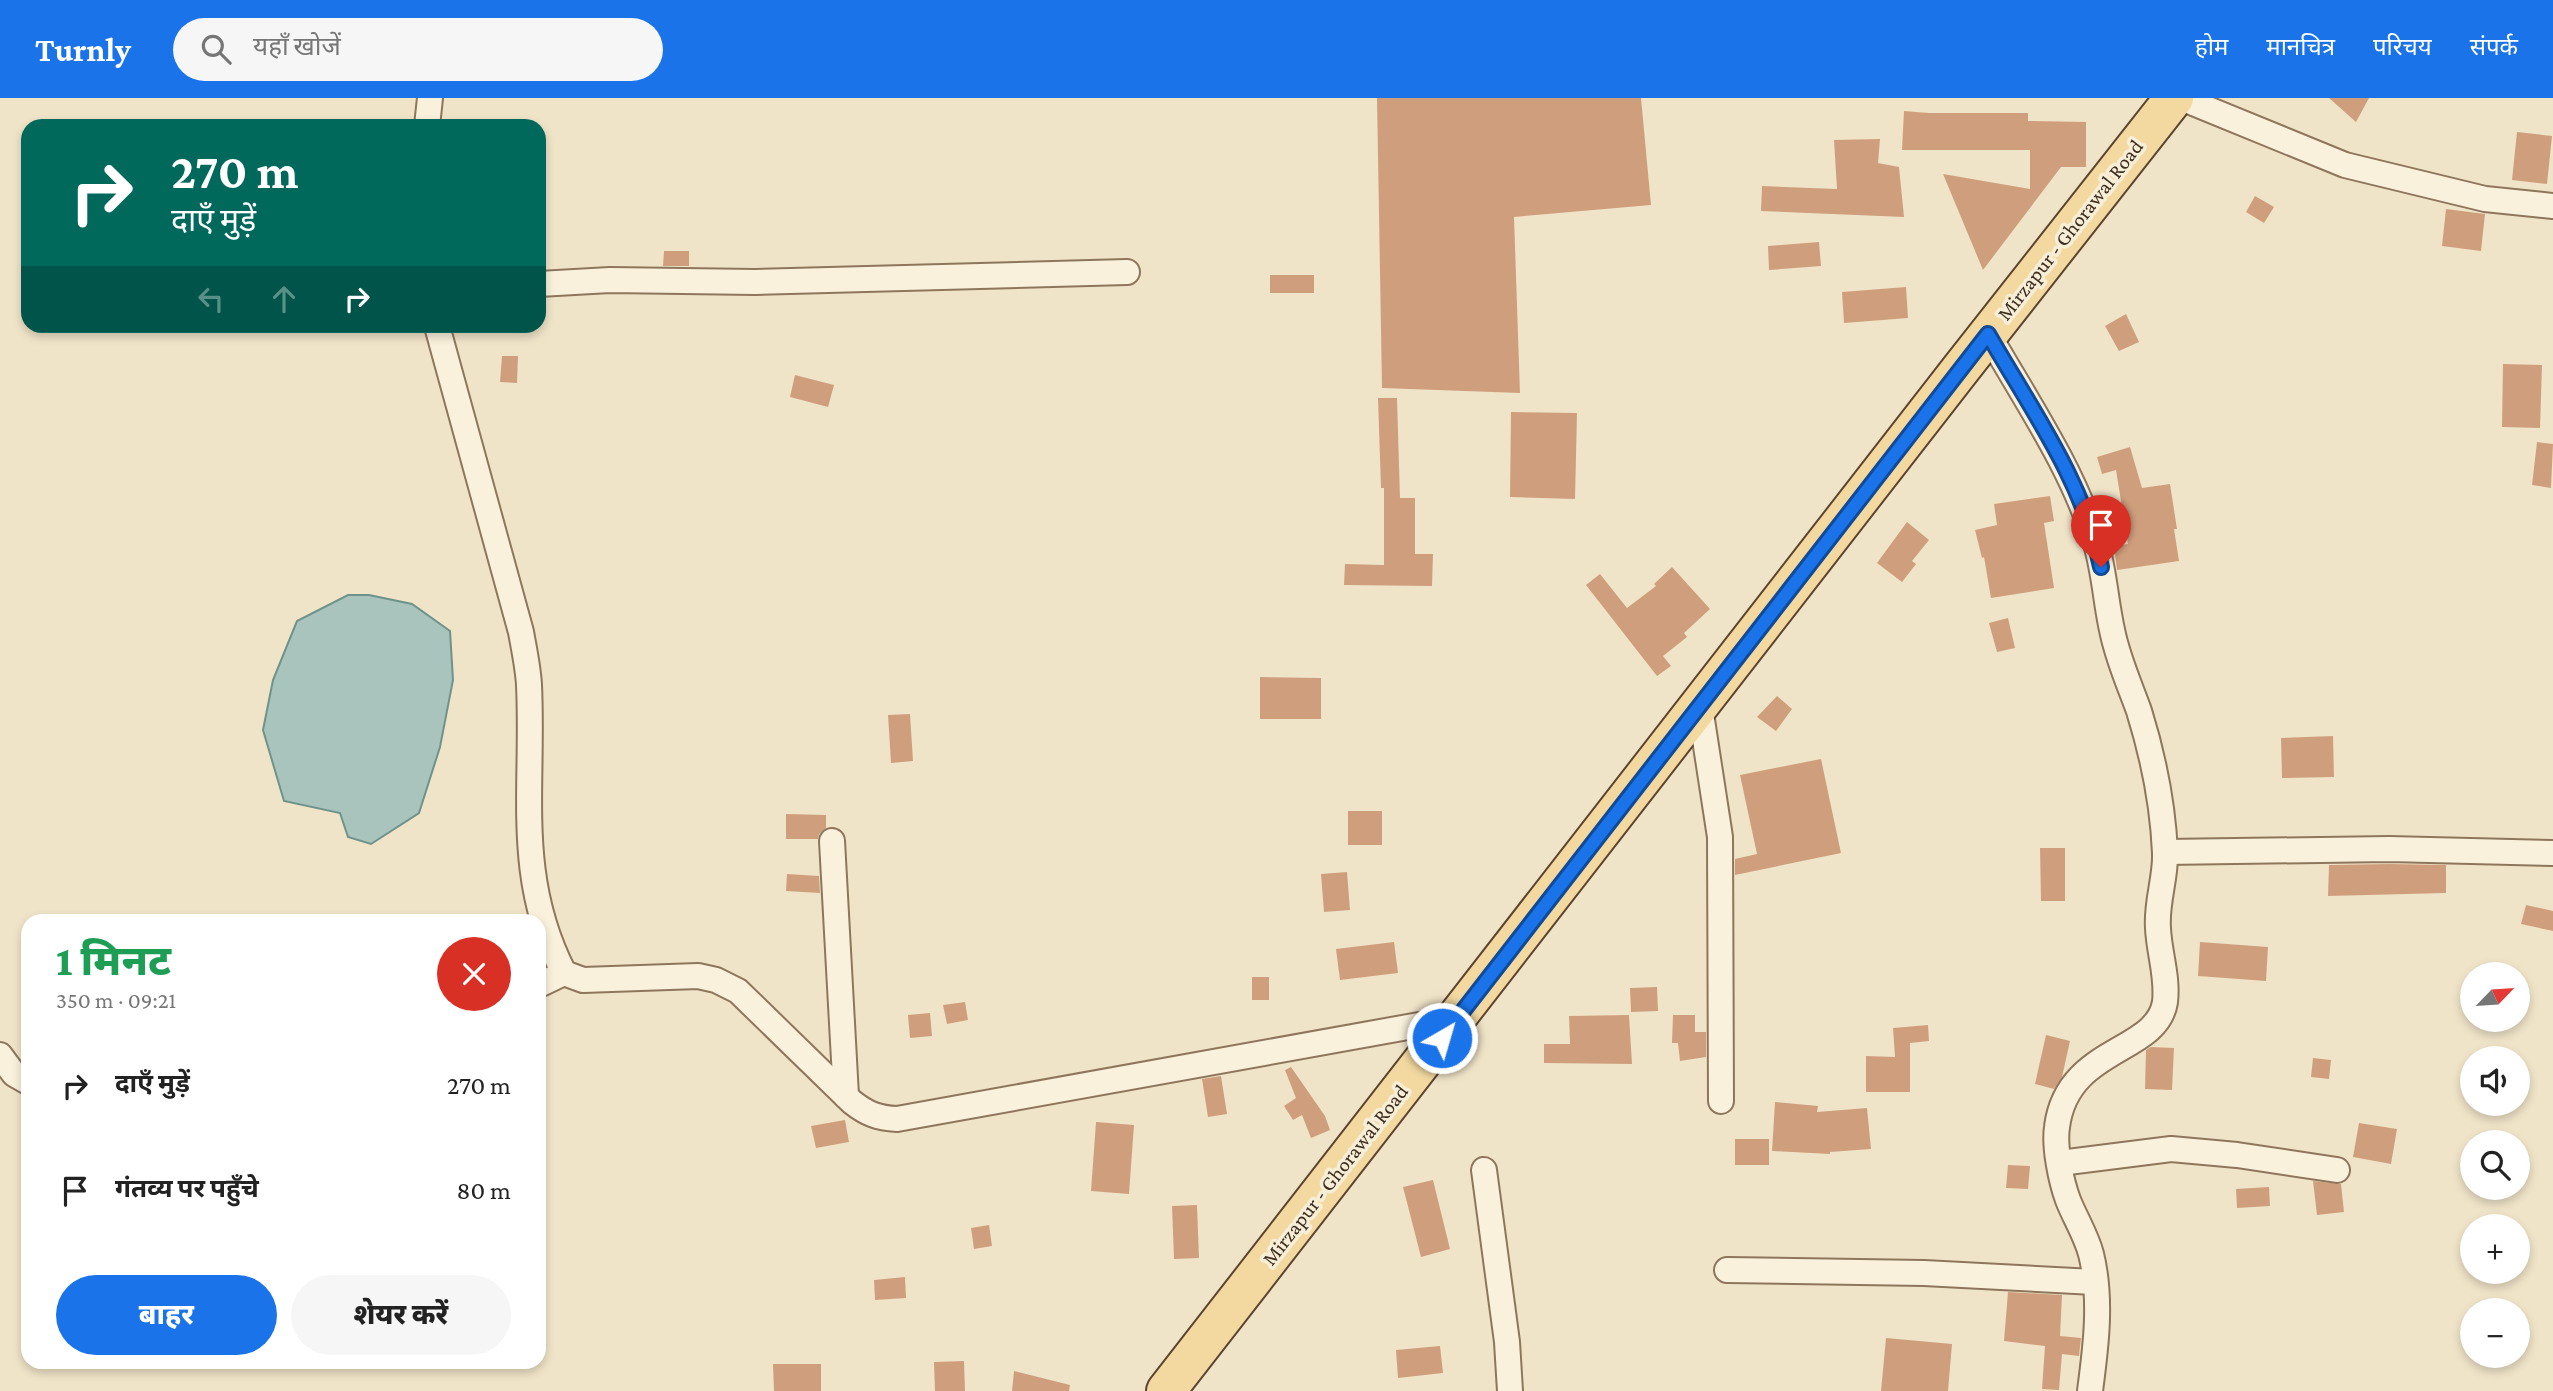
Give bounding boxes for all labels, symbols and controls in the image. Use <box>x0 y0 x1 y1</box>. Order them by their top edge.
search box <box>173 18 663 81</box>
icon: search <box>197 30 235 68</box>
text: Turnly <box>35 31 131 68</box>
text: यहाँ खोजें <box>253 32 341 61</box>
text: होम <box>2195 33 2228 60</box>
text: मानचित्र <box>2266 33 2335 60</box>
text: परिचय <box>2373 33 2432 60</box>
text: संपर्क <box>2470 33 2518 60</box>
street label: Mirzapur - Ghorawal Road <box>1992 135 2148 325</box>
text: 270 m <box>171 144 299 199</box>
icon: right <box>56 147 147 238</box>
text: दाएँ मुड़ें <box>171 202 256 238</box>
icon: left <box>192 280 230 318</box>
icon: ahead <box>265 280 303 318</box>
icon: right <box>338 280 376 318</box>
pin <box>2071 495 2131 567</box>
icon: arrive <box>2082 506 2120 544</box>
text: 1 मिनट <box>56 937 171 984</box>
button: close <box>437 937 511 1011</box>
north arrow <box>2460 962 2530 1032</box>
map controls <box>2460 962 2530 1368</box>
text: 350 m · 09:21 <box>56 987 176 1013</box>
position arrow <box>1405 1001 1479 1075</box>
button: sound <box>2460 1046 2530 1116</box>
icon: right <box>56 1067 94 1105</box>
text: दाएँ मुड़ें <box>115 1069 190 1098</box>
text: 270 m <box>447 1071 511 1100</box>
street label: Mirzapur - Ghorawal Road <box>1257 1080 1413 1270</box>
button: search <box>2460 1130 2530 1200</box>
icon: arrive <box>56 1172 94 1210</box>
text: गंतव्य पर पहुँचे <box>115 1174 259 1203</box>
text: 80 m <box>457 1176 511 1205</box>
button: + <box>2460 1214 2530 1284</box>
button: बाहर <box>56 1275 277 1355</box>
button: शेयर करें <box>291 1275 511 1355</box>
button: − <box>2460 1298 2530 1368</box>

